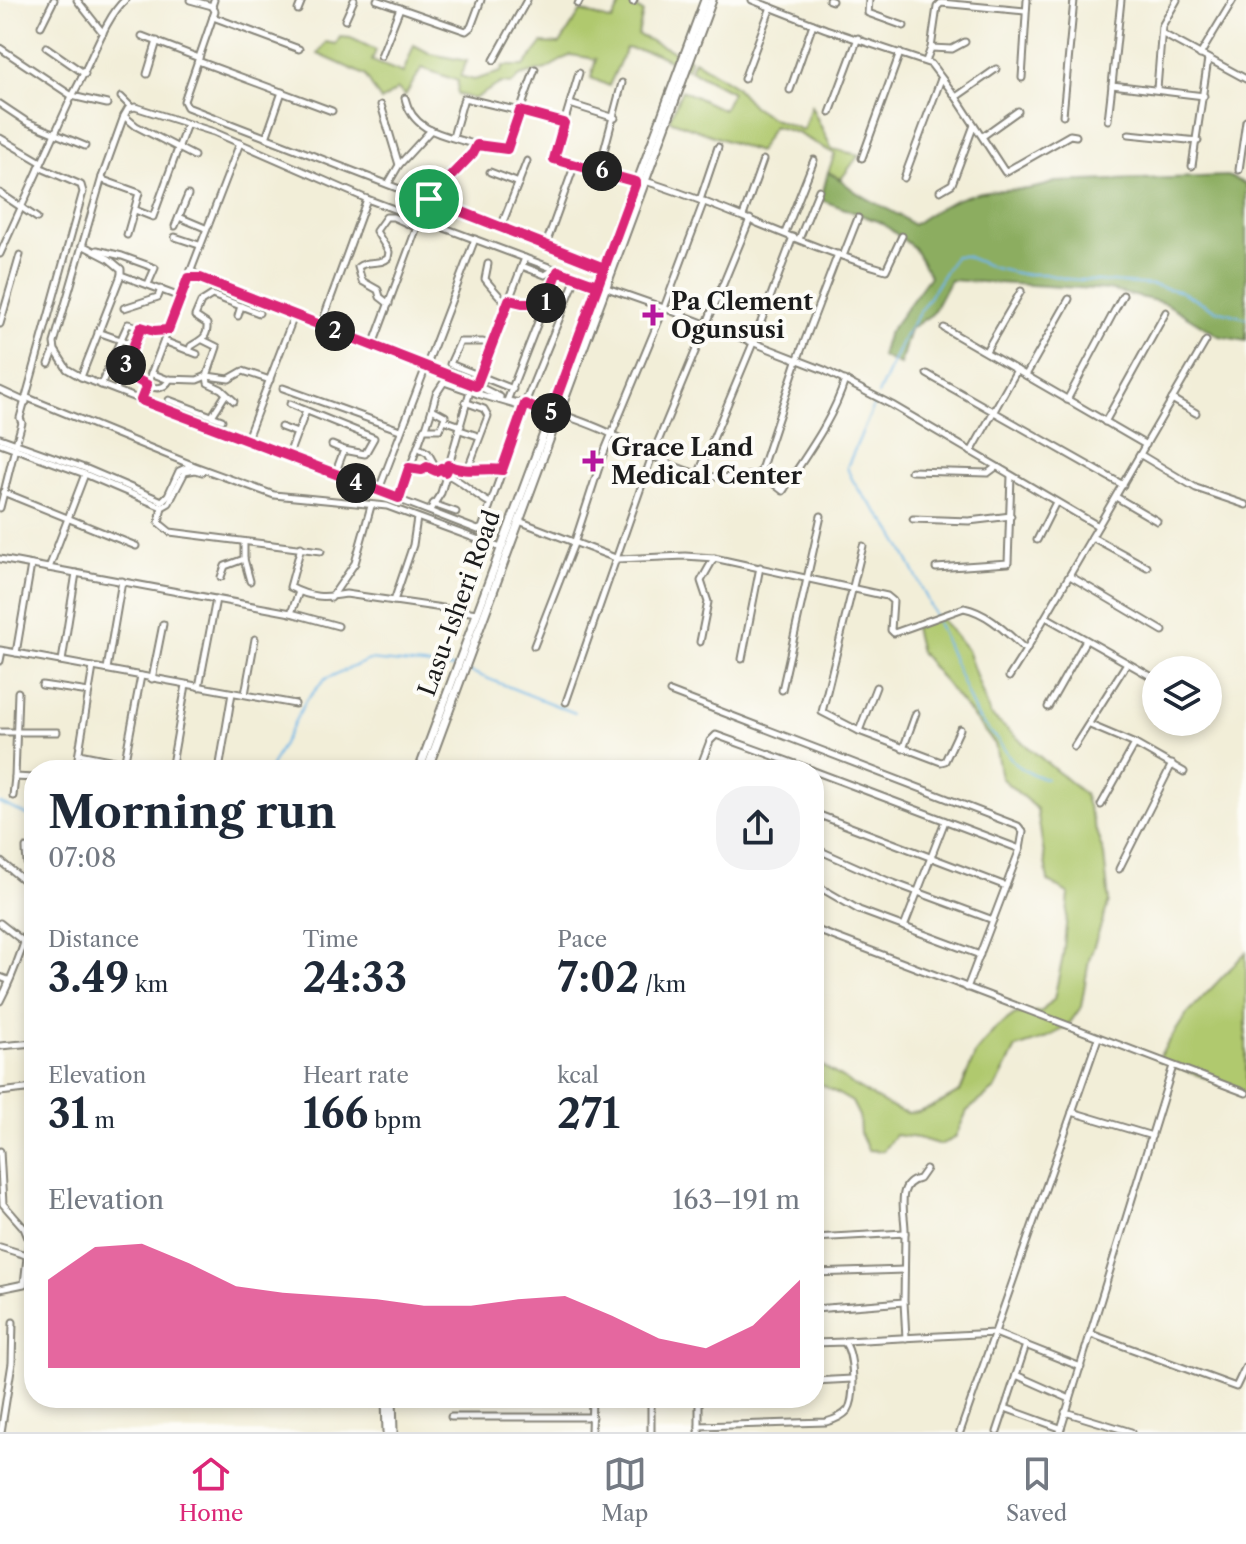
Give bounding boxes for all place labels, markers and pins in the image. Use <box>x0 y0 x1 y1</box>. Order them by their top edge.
pin: 6 <box>582 151 622 191</box>
pin <box>395 165 463 233</box>
pin: 1 <box>526 283 566 323</box>
place label: Pa Clement Ogunsusi <box>671 287 813 344</box>
marker: Pa Clement Ogunsusi <box>642 304 664 326</box>
pin: 2 <box>315 311 355 351</box>
pin: 3 <box>106 345 146 385</box>
pin: 5 <box>531 393 571 433</box>
place label: Grace Land Medical Center <box>611 433 802 490</box>
marker: Grace Land Medical Center <box>582 450 604 472</box>
pin: 4 <box>336 463 376 503</box>

